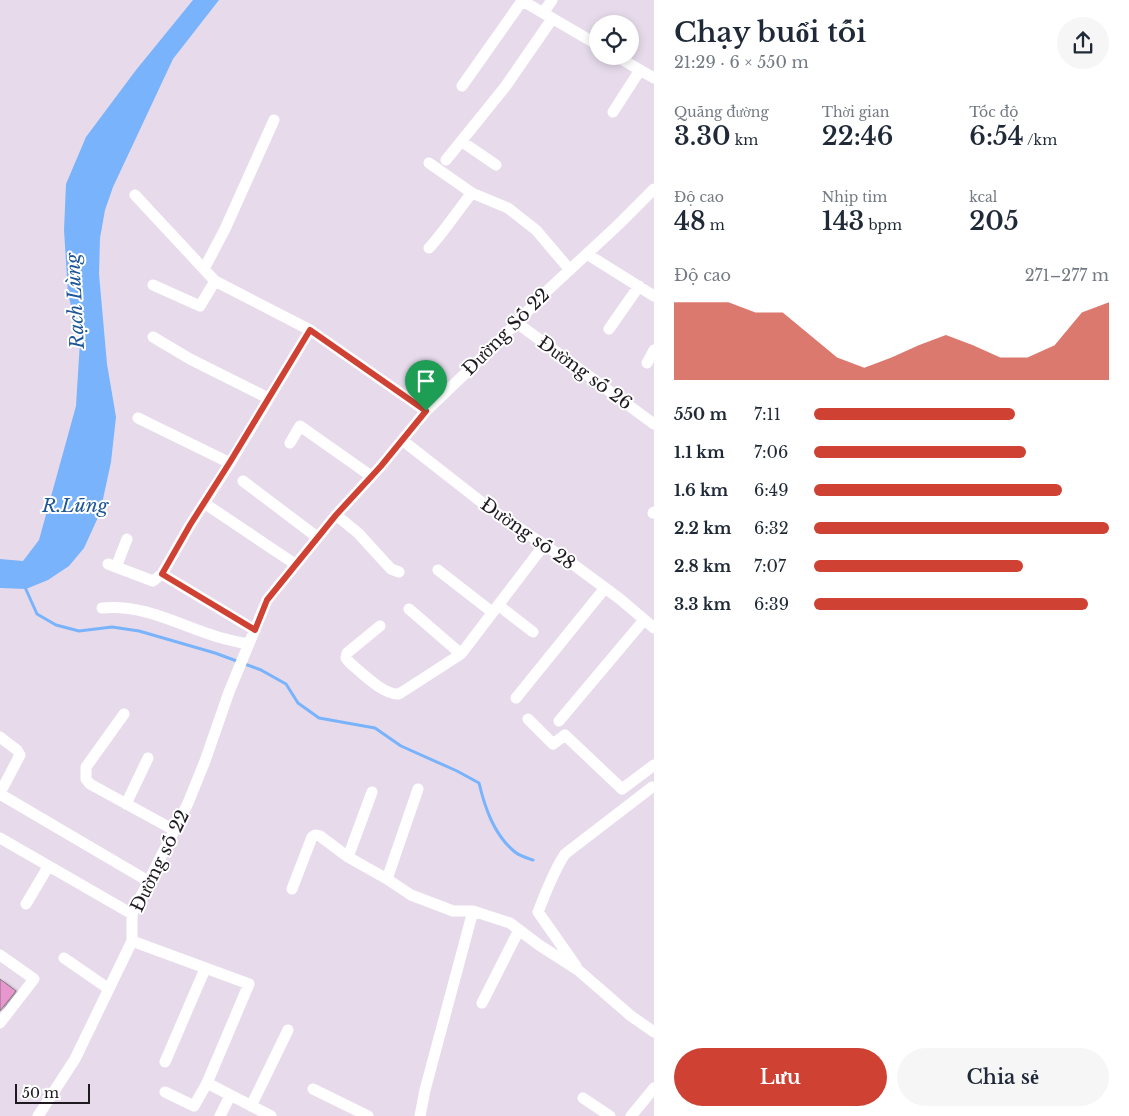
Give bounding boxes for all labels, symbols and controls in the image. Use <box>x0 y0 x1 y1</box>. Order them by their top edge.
map controls <box>589 15 639 65</box>
button: locate <box>589 15 639 65</box>
text: Chạy buổi tối <box>674 15 866 50</box>
button: share <box>1057 17 1109 69</box>
text: 21:29 · 6 × 550 m <box>674 52 809 72</box>
text: Quãng đường <box>674 103 769 121</box>
text: Thời gian <box>822 103 889 121</box>
text: Tốc độ <box>969 103 1018 121</box>
text: 3.30 <box>674 121 731 152</box>
text: 22:46 <box>822 121 893 152</box>
text: 6:54 <box>969 121 1024 152</box>
text: km <box>731 131 758 149</box>
text: /km <box>1024 131 1057 149</box>
text: Độ cao <box>674 188 724 206</box>
text: Nhịp tim <box>822 188 887 206</box>
text: kcal <box>969 188 997 206</box>
text: 48 <box>674 206 706 237</box>
text: 143 <box>822 206 864 237</box>
text: 205 <box>969 206 1019 237</box>
text: m <box>706 216 725 234</box>
text: bpm <box>864 216 902 234</box>
water label: Rạch Lùng <box>61 251 89 351</box>
text: Độ cao <box>674 265 731 285</box>
text: 271–277 m <box>1025 265 1109 285</box>
street label: Đường Số 22 <box>458 284 554 380</box>
street label: Đường số 26 <box>534 331 636 415</box>
pin <box>405 360 447 411</box>
icon: arrive <box>412 367 440 395</box>
text: 550 m <box>674 404 727 424</box>
text: 7:11 <box>754 404 781 424</box>
text: 1.1 km <box>674 442 725 462</box>
text: 7:06 <box>754 442 788 462</box>
text: 1.6 km <box>674 480 728 500</box>
text: 6:49 <box>754 480 789 500</box>
street label: Đường số 28 <box>476 493 580 575</box>
water label: R.Lũng <box>41 494 110 517</box>
text: 2.2 km <box>674 518 732 538</box>
text: 6:32 <box>754 518 789 538</box>
text: 2.8 km <box>674 556 731 576</box>
text: 7:07 <box>754 556 786 576</box>
text: 3.3 km <box>674 594 731 614</box>
text: 6:39 <box>754 594 789 614</box>
street label: Đường số 22 <box>126 806 194 916</box>
button: Lưu <box>674 1048 887 1106</box>
button: Chia sẻ <box>897 1048 1109 1106</box>
scale bar <box>15 1081 90 1104</box>
text: 50 m <box>22 1084 59 1102</box>

